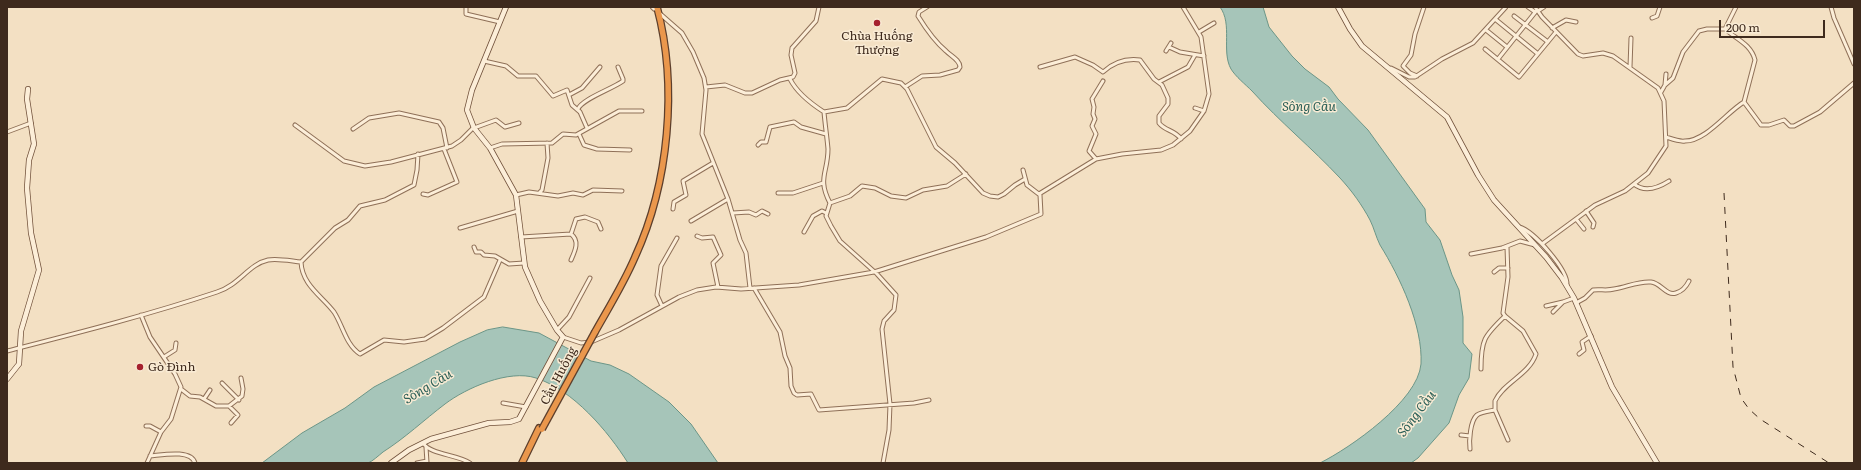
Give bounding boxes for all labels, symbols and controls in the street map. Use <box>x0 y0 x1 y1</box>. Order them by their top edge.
scale bar <box>1721 12 1827 38</box>
marker: Chùa Huống Thượng <box>872 18 882 28</box>
text: 200 m <box>1726 18 1760 36</box>
place label: Chùa Huống Thượng <box>841 29 913 57</box>
water label: Sông Cầu <box>1282 99 1336 115</box>
street label: Cầu Huống <box>538 345 580 407</box>
place label: Gò Đình <box>148 360 196 374</box>
marker: Gò Đình <box>135 362 145 372</box>
water label: Sông Cầu <box>401 366 455 408</box>
water label: Sông Cầu <box>1395 388 1439 440</box>

